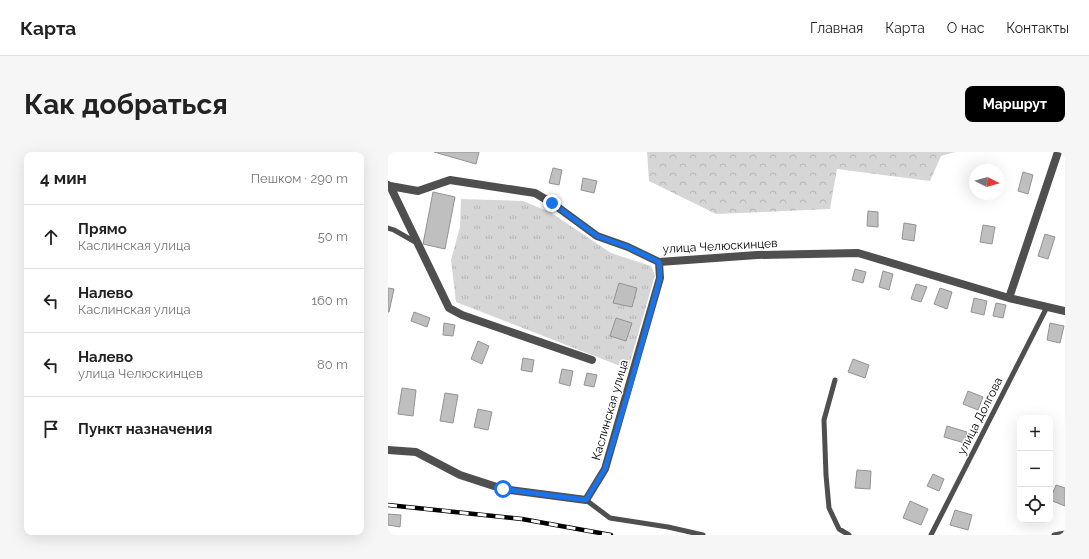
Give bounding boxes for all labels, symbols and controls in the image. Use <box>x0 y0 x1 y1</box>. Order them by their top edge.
text: Карта <box>20 17 76 39</box>
text: Главная <box>810 20 863 36</box>
text: Карта <box>885 20 925 36</box>
text: О нас <box>947 20 984 36</box>
text: Контакты <box>1006 20 1069 36</box>
button: Маршрут <box>965 86 1065 122</box>
text: Как добраться <box>24 88 228 121</box>
north arrow <box>969 164 1005 200</box>
text: 4 мин <box>40 168 87 188</box>
text: Пешком · 290 m <box>251 171 348 186</box>
route end <box>543 194 561 212</box>
text: Прямо <box>78 220 127 238</box>
icon: ahead <box>40 226 62 248</box>
text: 50 m <box>318 229 348 244</box>
street label: улица Челюскинцев <box>662 236 778 256</box>
text: Каслинская улица <box>78 238 191 253</box>
text: Налево <box>78 284 133 302</box>
icon: left <box>40 290 62 312</box>
text: 160 m <box>311 293 348 308</box>
text: Каслинская улица <box>78 302 191 317</box>
text: Налево <box>78 348 133 366</box>
icon: left <box>40 354 62 376</box>
text: 80 m <box>317 357 348 372</box>
street label: Каслинская улица <box>589 358 631 462</box>
text: улица Челюскинцев <box>78 366 203 381</box>
street label: улица Долгова <box>954 375 1006 457</box>
map controls <box>1017 415 1053 523</box>
button: + <box>1017 415 1053 451</box>
icon: arrive <box>40 418 62 440</box>
text: Пункт назначения <box>78 420 212 438</box>
button: − <box>1017 451 1053 487</box>
route start <box>494 480 512 498</box>
button: locate <box>1017 487 1053 523</box>

